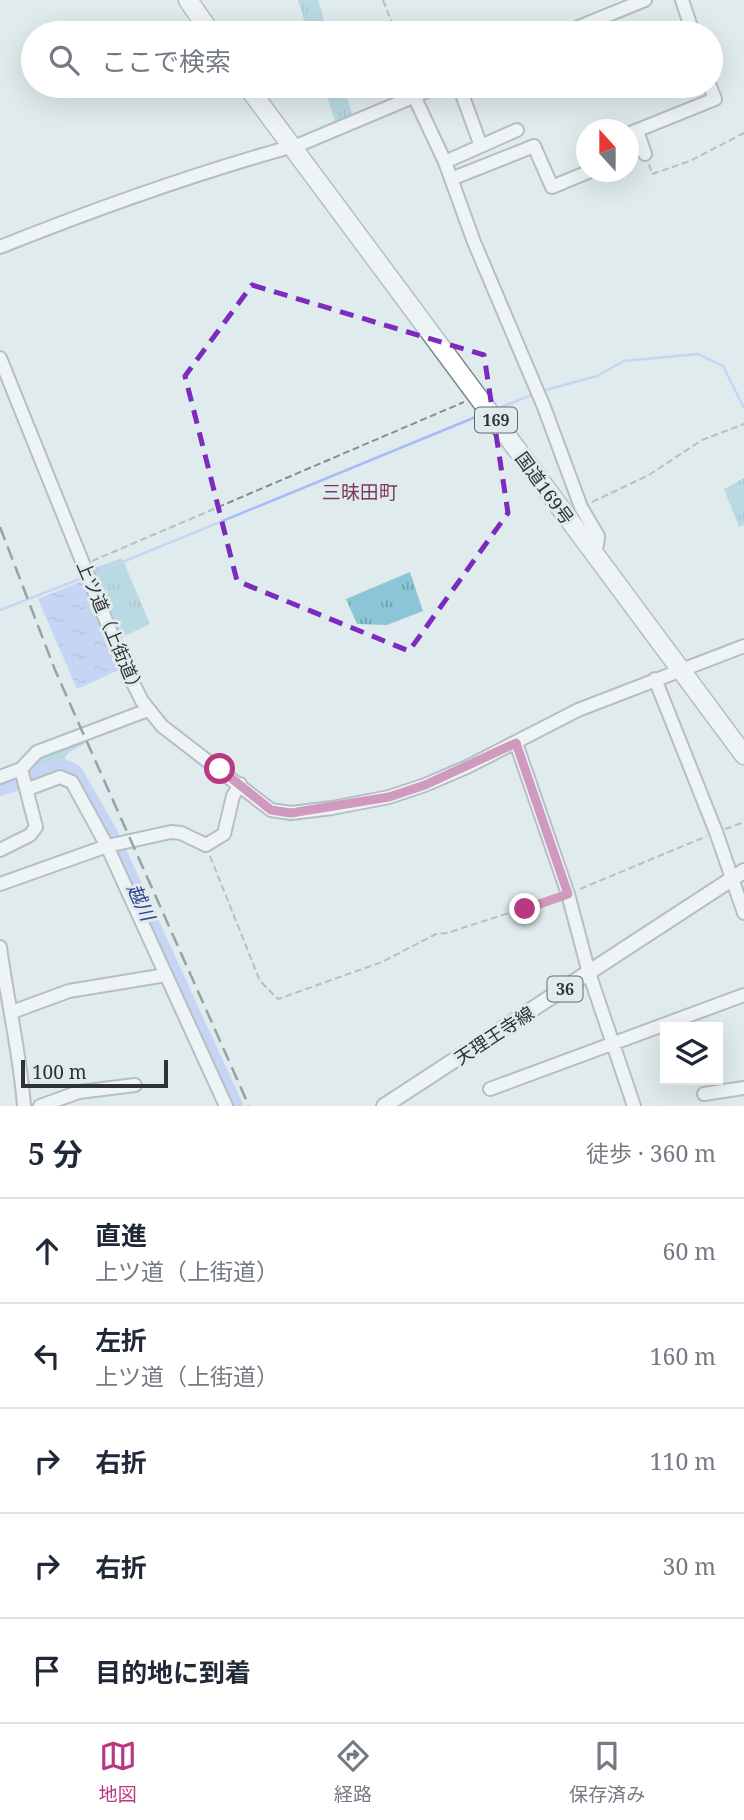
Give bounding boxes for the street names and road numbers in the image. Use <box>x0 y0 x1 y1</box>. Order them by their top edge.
road number: 169 <box>475 408 517 432</box>
street label: 国道169号 <box>511 447 579 529</box>
street label: 上ツ道（上街道） <box>72 557 150 699</box>
road number: 36 <box>548 976 582 1001</box>
street label: 天理王寺線 <box>450 1000 538 1070</box>

